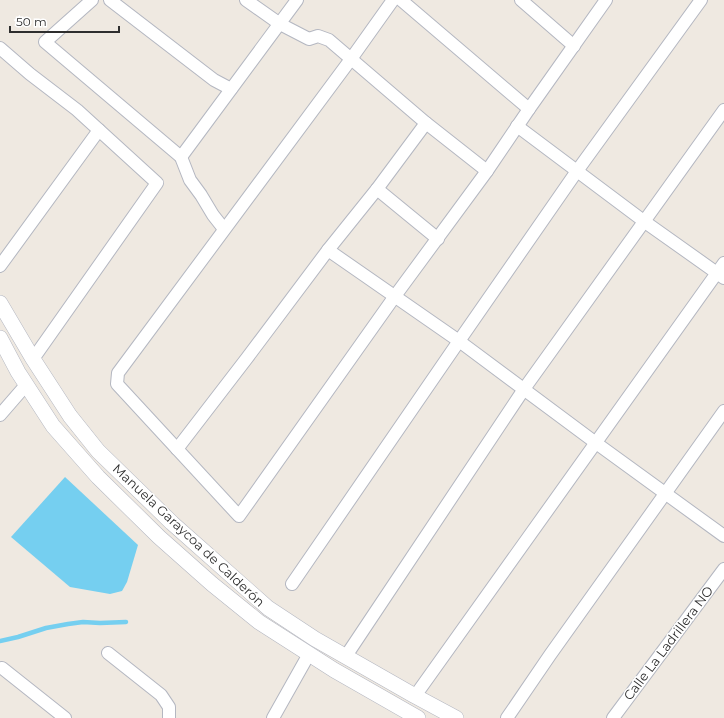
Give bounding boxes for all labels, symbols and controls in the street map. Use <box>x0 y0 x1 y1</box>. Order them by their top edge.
scale bar <box>10 8 119 34</box>
text: 50 m <box>16 14 47 29</box>
street label: Manuela Garaycoa de Calderón <box>110 460 268 610</box>
street label: Calle La Ladrillera NO <box>620 583 716 703</box>

